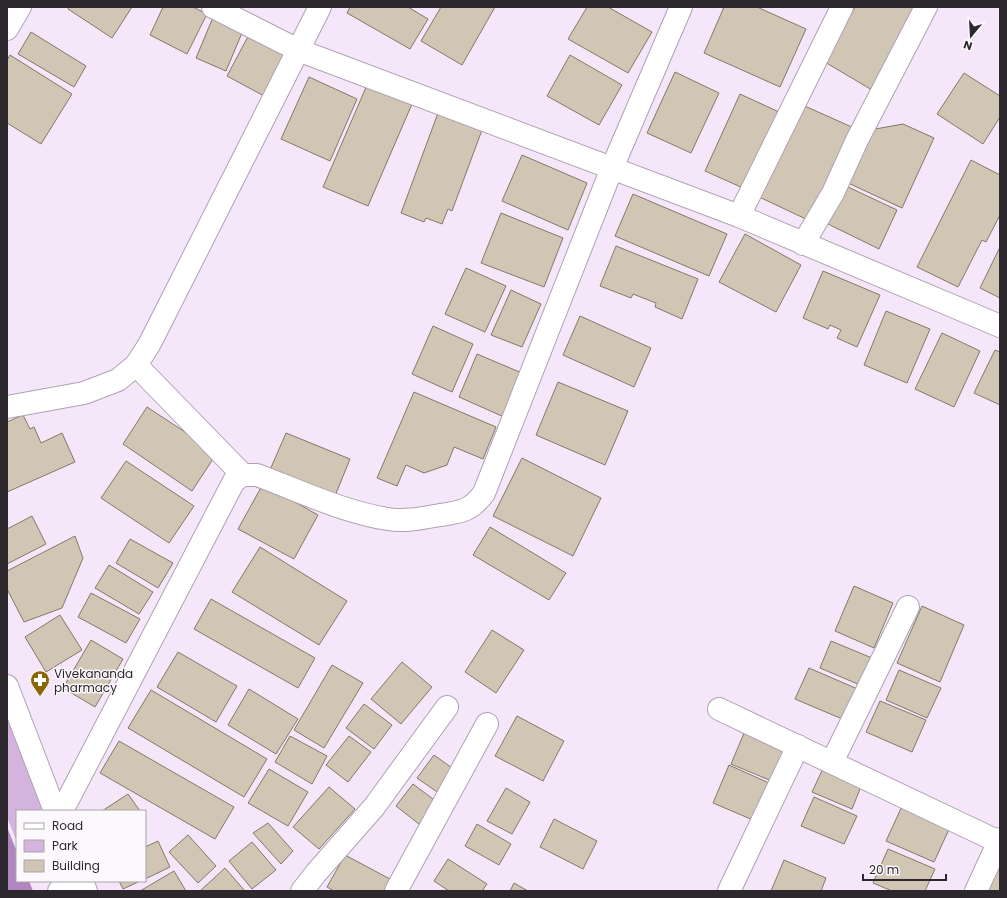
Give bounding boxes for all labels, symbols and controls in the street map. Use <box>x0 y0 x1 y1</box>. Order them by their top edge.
north arrow <box>951 16 991 56</box>
text: N <box>961 37 974 54</box>
place label: Vivekananda pharmacy <box>54 665 133 696</box>
pharmacy icon: Vivekananda pharmacy <box>29 669 51 697</box>
legend <box>16 810 146 882</box>
text: Road <box>52 817 83 834</box>
text: Park <box>52 837 79 854</box>
scale bar <box>863 856 946 882</box>
text: Building <box>52 857 100 874</box>
text: 20 m <box>869 861 899 878</box>

